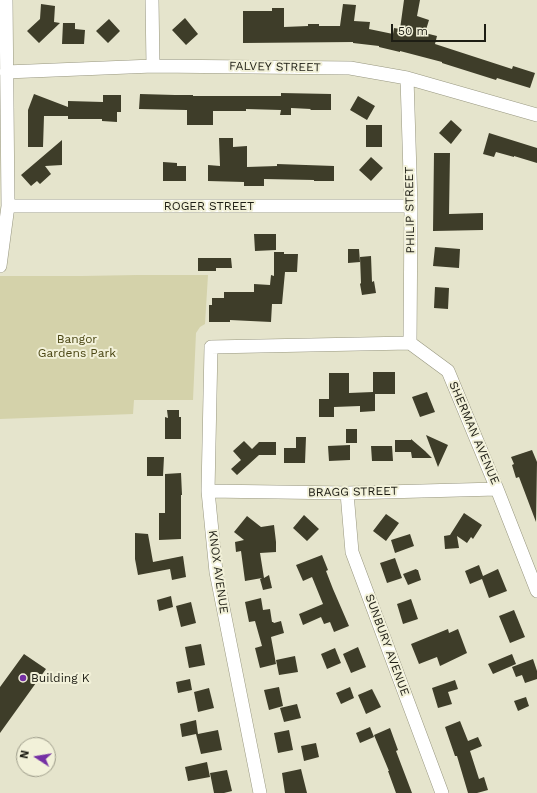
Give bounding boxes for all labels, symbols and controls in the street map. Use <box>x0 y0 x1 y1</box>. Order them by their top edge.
scale bar <box>393 16 488 42</box>
text: 50 m <box>398 24 428 38</box>
street label: FALVEY STREET <box>229 59 321 75</box>
street label: PHILIP STREET <box>402 166 418 254</box>
street label: ROGER STREET <box>164 199 254 213</box>
park label: Bangor Gardens Park <box>38 332 116 360</box>
street label: SHERMAN AVENUE <box>446 379 502 487</box>
street label: BRAGG STREET <box>308 484 398 500</box>
street label: KNOX AVENUE <box>205 529 231 615</box>
street label: SUNBURY AVENUE <box>362 592 412 698</box>
place label: Building K <box>31 671 90 685</box>
marker: Building K <box>18 673 28 683</box>
north arrow <box>16 737 56 777</box>
text: N <box>18 749 32 760</box>

